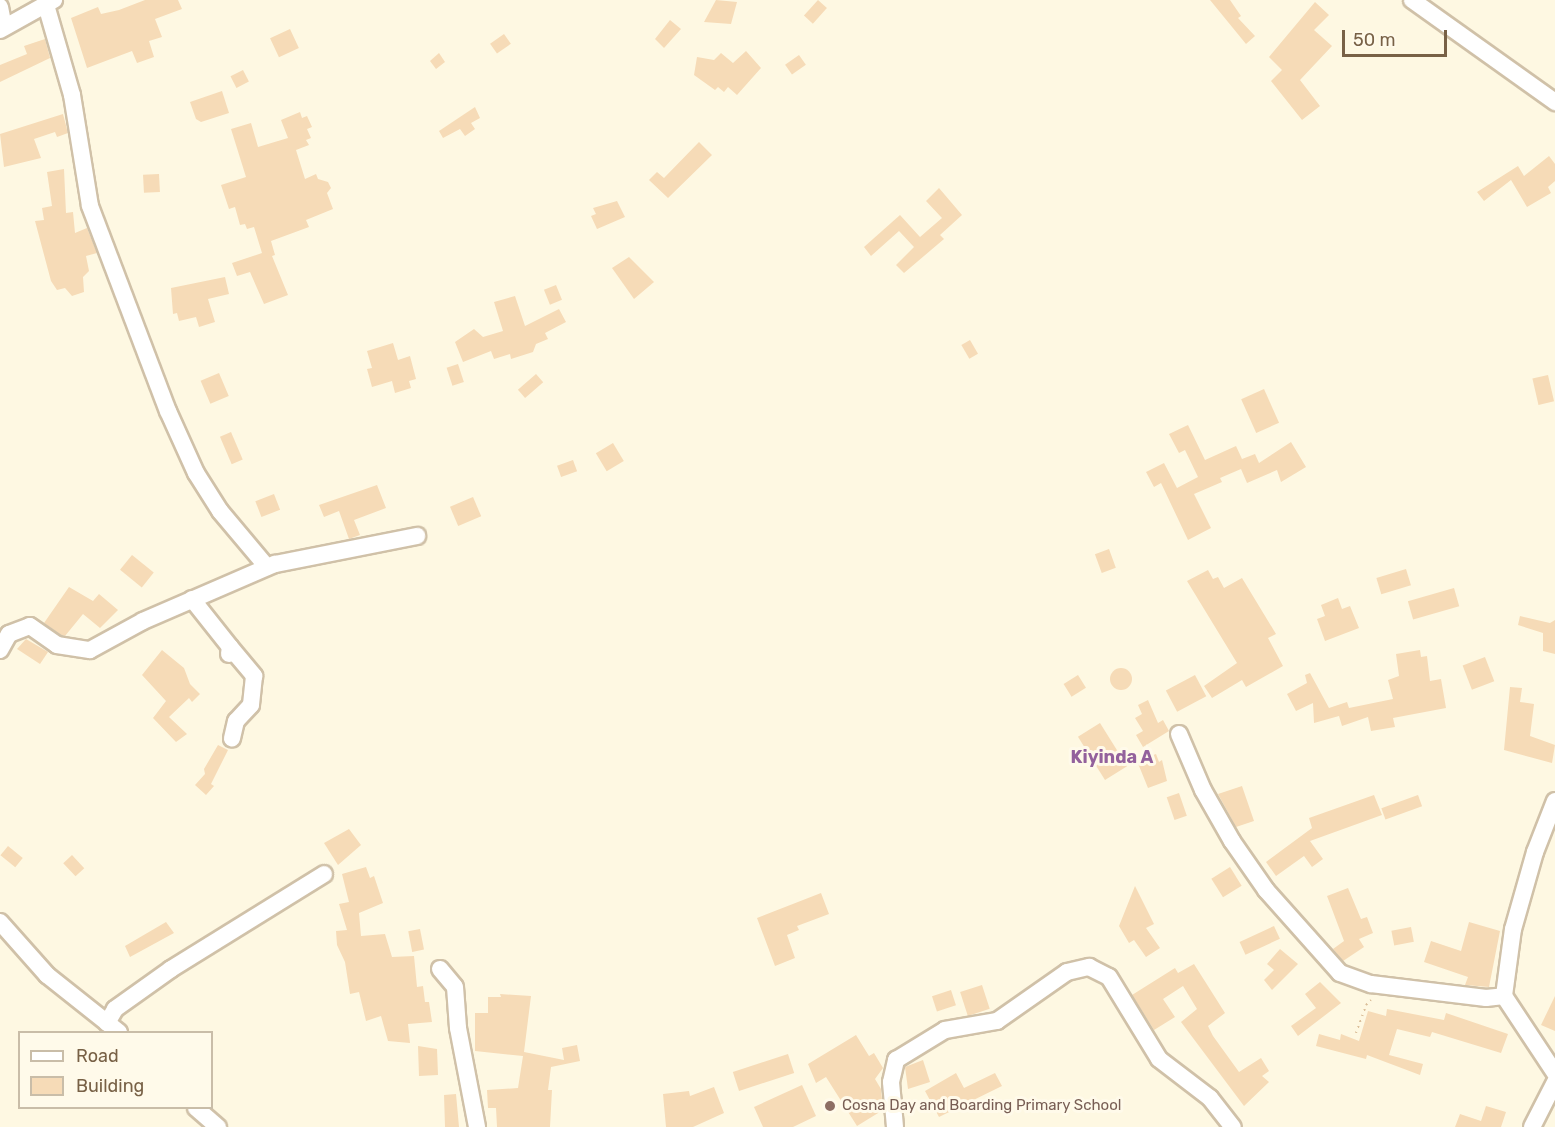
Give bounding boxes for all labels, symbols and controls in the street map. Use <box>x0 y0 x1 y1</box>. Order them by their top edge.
scale bar <box>1345 18 1450 56</box>
text: 50 m <box>1353 29 1396 51</box>
district label: Kiyinda A <box>1070 746 1154 768</box>
legend <box>18 1031 213 1109</box>
text: Road <box>76 1045 119 1067</box>
text: Building <box>76 1075 144 1097</box>
place label: Cosna Day and Boarding Primary School <box>842 1097 1122 1115</box>
marker: Cosna Day and Boarding Primary School <box>823 1099 837 1113</box>

